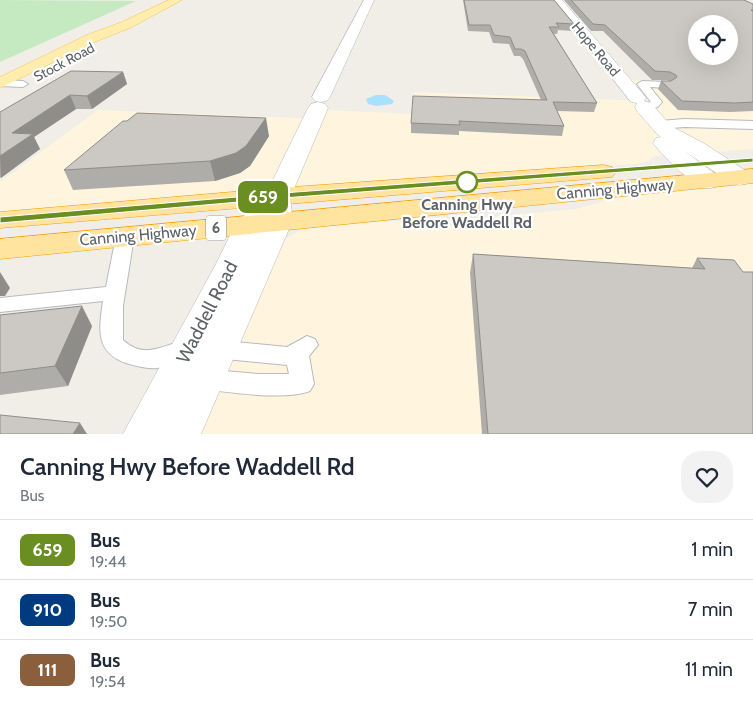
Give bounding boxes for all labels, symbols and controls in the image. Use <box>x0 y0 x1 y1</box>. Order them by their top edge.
map controls <box>688 15 738 65</box>
button: locate <box>688 15 738 65</box>
street label: Hope Road <box>568 18 624 80</box>
street label: Stock Road <box>30 38 98 86</box>
marker: Canning Hwy Before Waddell Rd <box>456 171 478 193</box>
street label: Canning Highway <box>556 174 674 204</box>
line badge: 659 <box>234 181 292 213</box>
text: 659 <box>248 186 278 208</box>
place label: Canning Hwy Before Waddell Rd <box>402 195 532 232</box>
road number: 6 <box>206 216 226 240</box>
street label: Canning Highway <box>79 220 197 250</box>
street label: Waddell Road <box>171 257 243 367</box>
button: heart <box>681 451 733 503</box>
text: Canning Hwy Before Waddell Rd <box>20 452 354 481</box>
text: Bus <box>20 486 44 505</box>
text: Bus <box>90 529 120 552</box>
text: 1 min <box>691 538 733 561</box>
text: 659 <box>33 539 62 561</box>
text: 19:44 <box>90 552 126 571</box>
text: Bus <box>90 589 120 612</box>
text: 7 min <box>688 598 733 621</box>
text: 910 <box>33 599 62 621</box>
text: 19:50 <box>90 612 127 631</box>
text: Bus <box>90 649 120 672</box>
text: 11 min <box>685 658 733 681</box>
text: 111 <box>38 659 57 681</box>
text: 19:54 <box>90 672 126 691</box>

